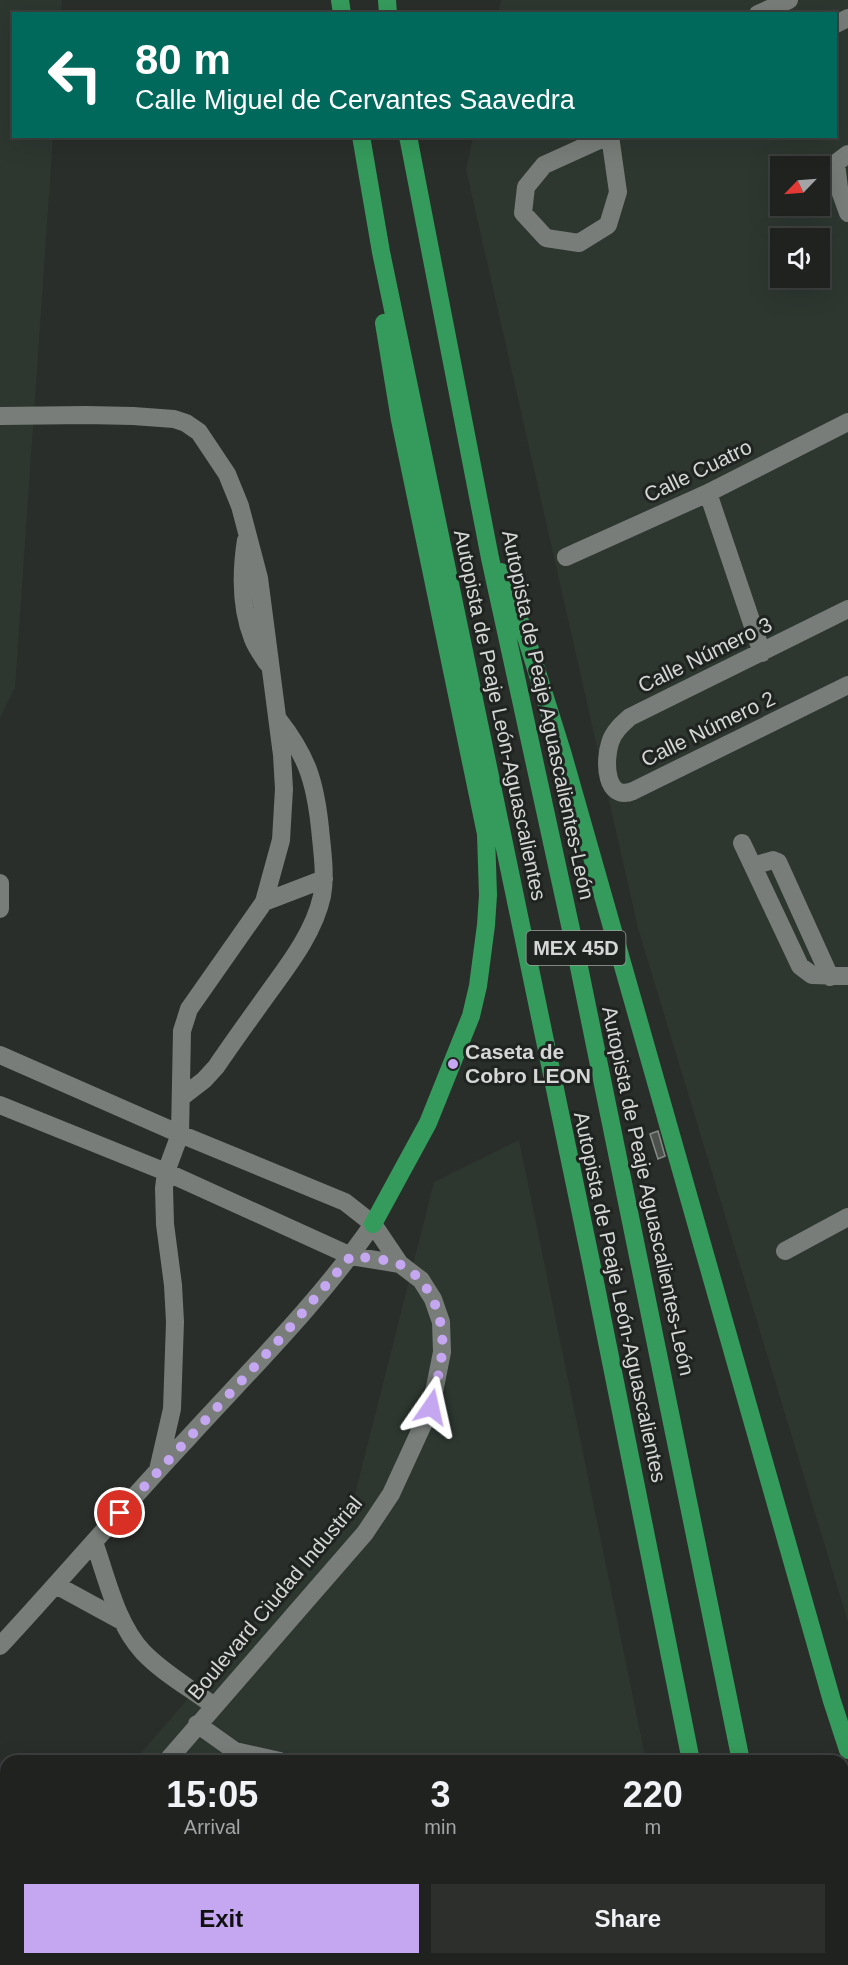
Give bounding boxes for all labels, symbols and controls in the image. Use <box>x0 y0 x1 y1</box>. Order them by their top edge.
icon: left <box>36 36 114 114</box>
text: 80 m <box>135 36 231 83</box>
text: Calle Miguel de Cervantes Saavedra <box>135 85 575 115</box>
north arrow <box>770 156 830 216</box>
map controls <box>770 156 830 288</box>
button: sound <box>770 228 830 288</box>
street label: Calle Cuatro <box>640 435 755 506</box>
street label: Autopista de Peaje León-Aguascalientes <box>450 527 551 902</box>
street label: Autopista de Peaje Aguascalientes-León <box>498 528 599 902</box>
street label: Calle Número 3 <box>634 612 775 697</box>
street label: Calle Número 2 <box>637 686 778 771</box>
road number: MEX 45D <box>526 931 626 965</box>
street label: Autopista de Peaje Aguascalientes-León <box>598 1004 699 1378</box>
place label: Caseta de Cobro LEON <box>465 1040 591 1087</box>
marker: Caseta de Cobro LEON <box>446 1057 460 1071</box>
street label: Autopista de Peaje León-Aguascalientes <box>570 1109 671 1484</box>
position arrow <box>399 1375 463 1439</box>
pin <box>94 1487 145 1538</box>
street label: Boulevard Ciudad Industrial <box>183 1491 366 1704</box>
icon: arrive <box>103 1496 136 1529</box>
text: 15:05 <box>166 1774 258 1815</box>
text: 3 <box>430 1774 450 1815</box>
text: 220 <box>623 1774 683 1815</box>
text: Arrival <box>184 1816 241 1838</box>
text: min <box>424 1816 457 1838</box>
text: m <box>644 1816 661 1838</box>
button: Exit <box>24 1884 419 1953</box>
button: Share <box>431 1884 825 1953</box>

